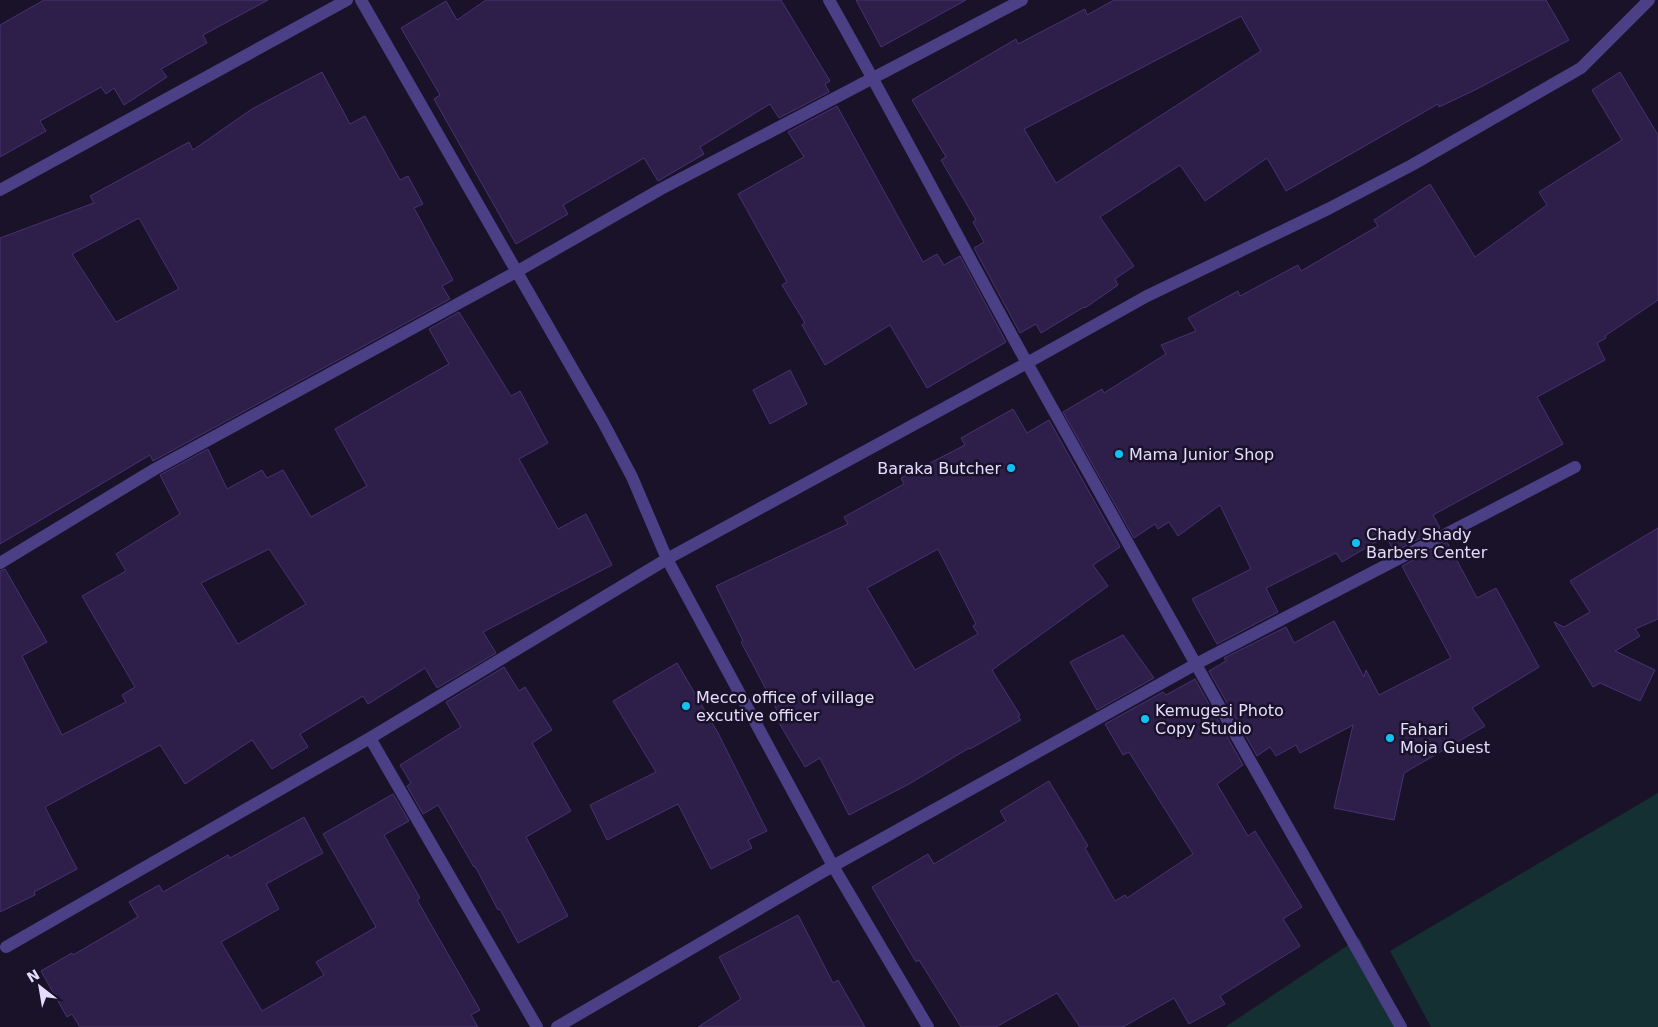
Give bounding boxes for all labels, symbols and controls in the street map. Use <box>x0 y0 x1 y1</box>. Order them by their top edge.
place label: Mama Junior Shop <box>1129 445 1274 464</box>
marker: Mama Junior Shop <box>1113 448 1125 460</box>
place label: Baraka Butcher <box>877 459 1001 478</box>
marker: Baraka Butcher <box>1005 462 1017 474</box>
place label: Chady Shady Barbers Center <box>1366 525 1488 562</box>
marker: Chady Shady Barbers Center <box>1350 537 1362 549</box>
place label: Mecco office of village excutive officer <box>696 688 874 725</box>
marker: Mecco office of village excutive officer <box>680 700 692 712</box>
place label: Kemugesi Photo Copy Studio <box>1155 701 1284 738</box>
marker: Kemugesi Photo Copy Studio <box>1139 713 1151 725</box>
place label: Fahari Moja Guest <box>1400 720 1490 757</box>
marker: Fahari Moja Guest <box>1384 732 1396 744</box>
north arrow <box>15 962 65 1012</box>
text: N <box>24 966 42 986</box>

